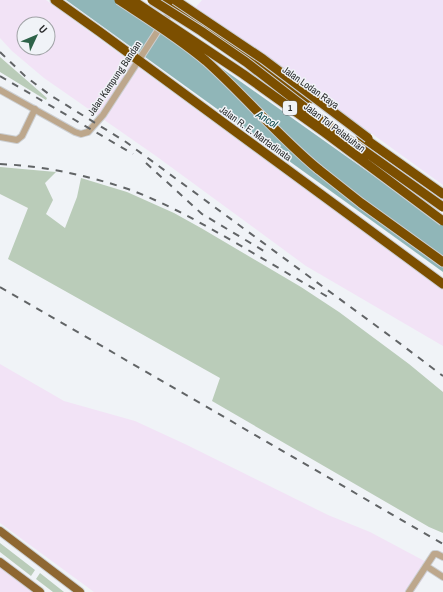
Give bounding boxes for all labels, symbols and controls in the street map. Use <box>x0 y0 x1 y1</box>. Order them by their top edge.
north arrow <box>16 16 56 56</box>
text: U <box>36 22 50 36</box>
street label: Jalan Kampung Bandan <box>85 38 144 118</box>
street label: Jalan Lodan Raya <box>280 63 342 112</box>
street label: Jalan Tol Pelabuhan <box>301 100 368 155</box>
road number: 1 <box>283 101 297 115</box>
street label: Jalan R. E. Martadinata <box>217 103 295 164</box>
water label: Ancol <box>253 107 281 131</box>

